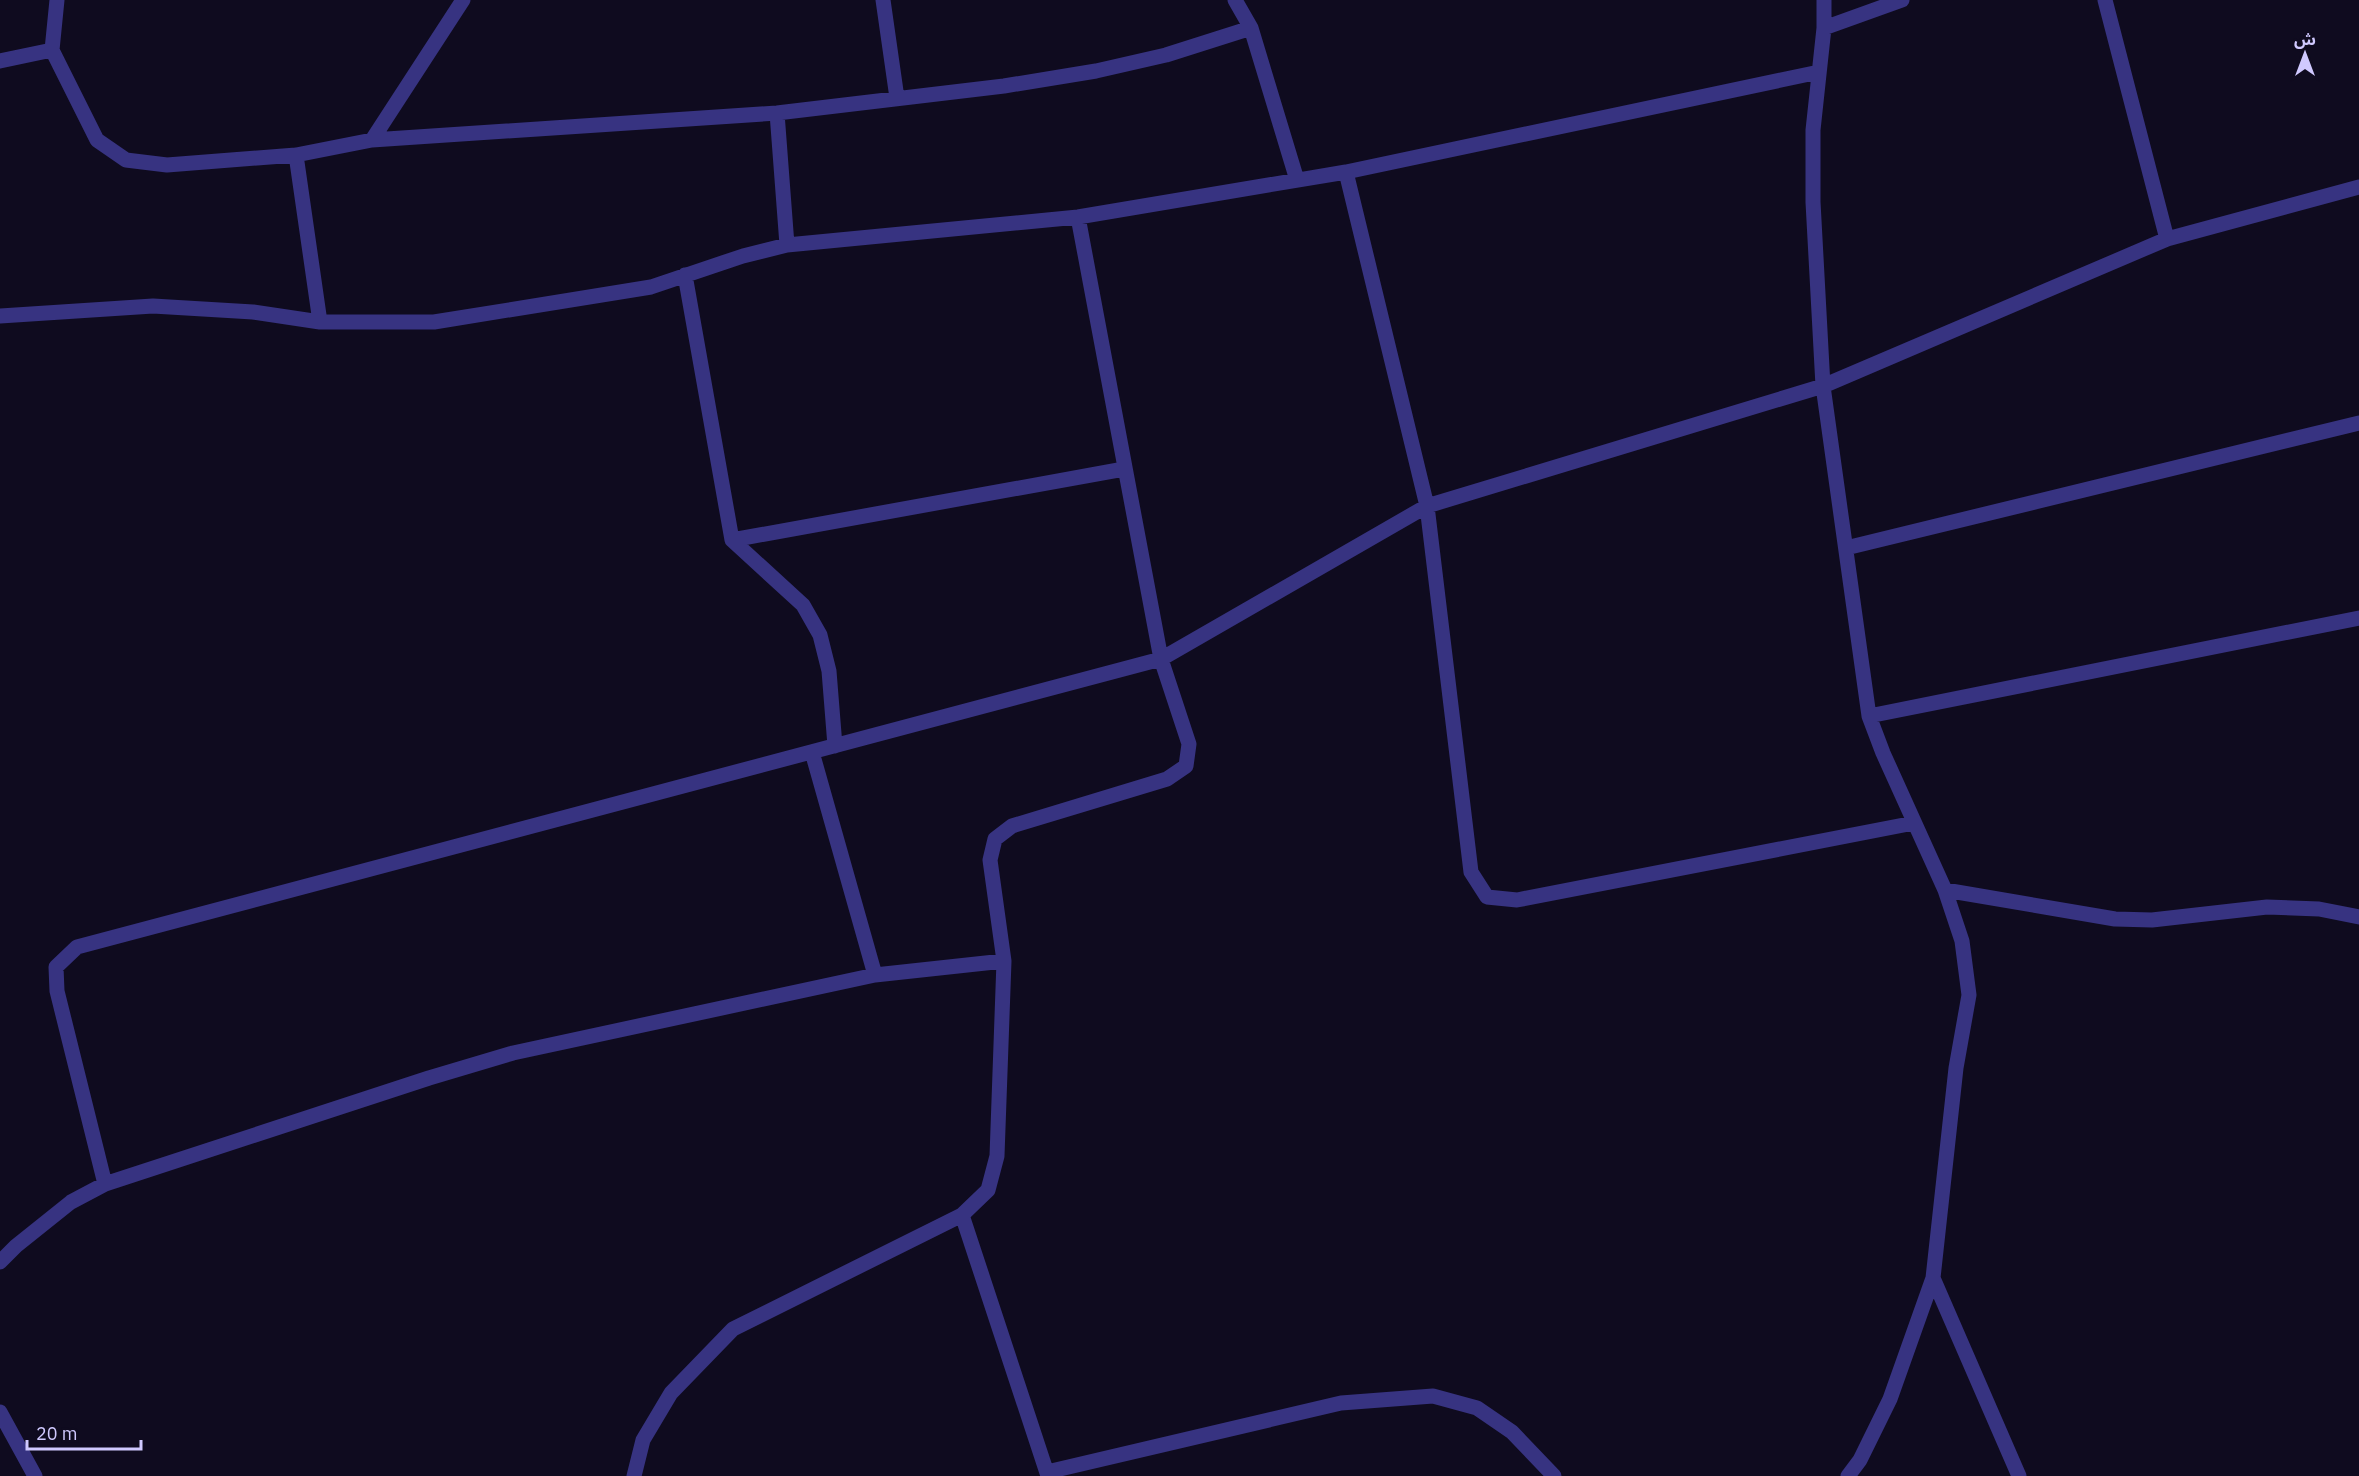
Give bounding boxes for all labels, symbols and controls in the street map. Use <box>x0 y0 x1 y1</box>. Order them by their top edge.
north arrow <box>2275 24 2335 84</box>
text: ش <box>2294 29 2316 49</box>
scale bar <box>27 1413 141 1451</box>
text: 20 m <box>36 1422 78 1445</box>

